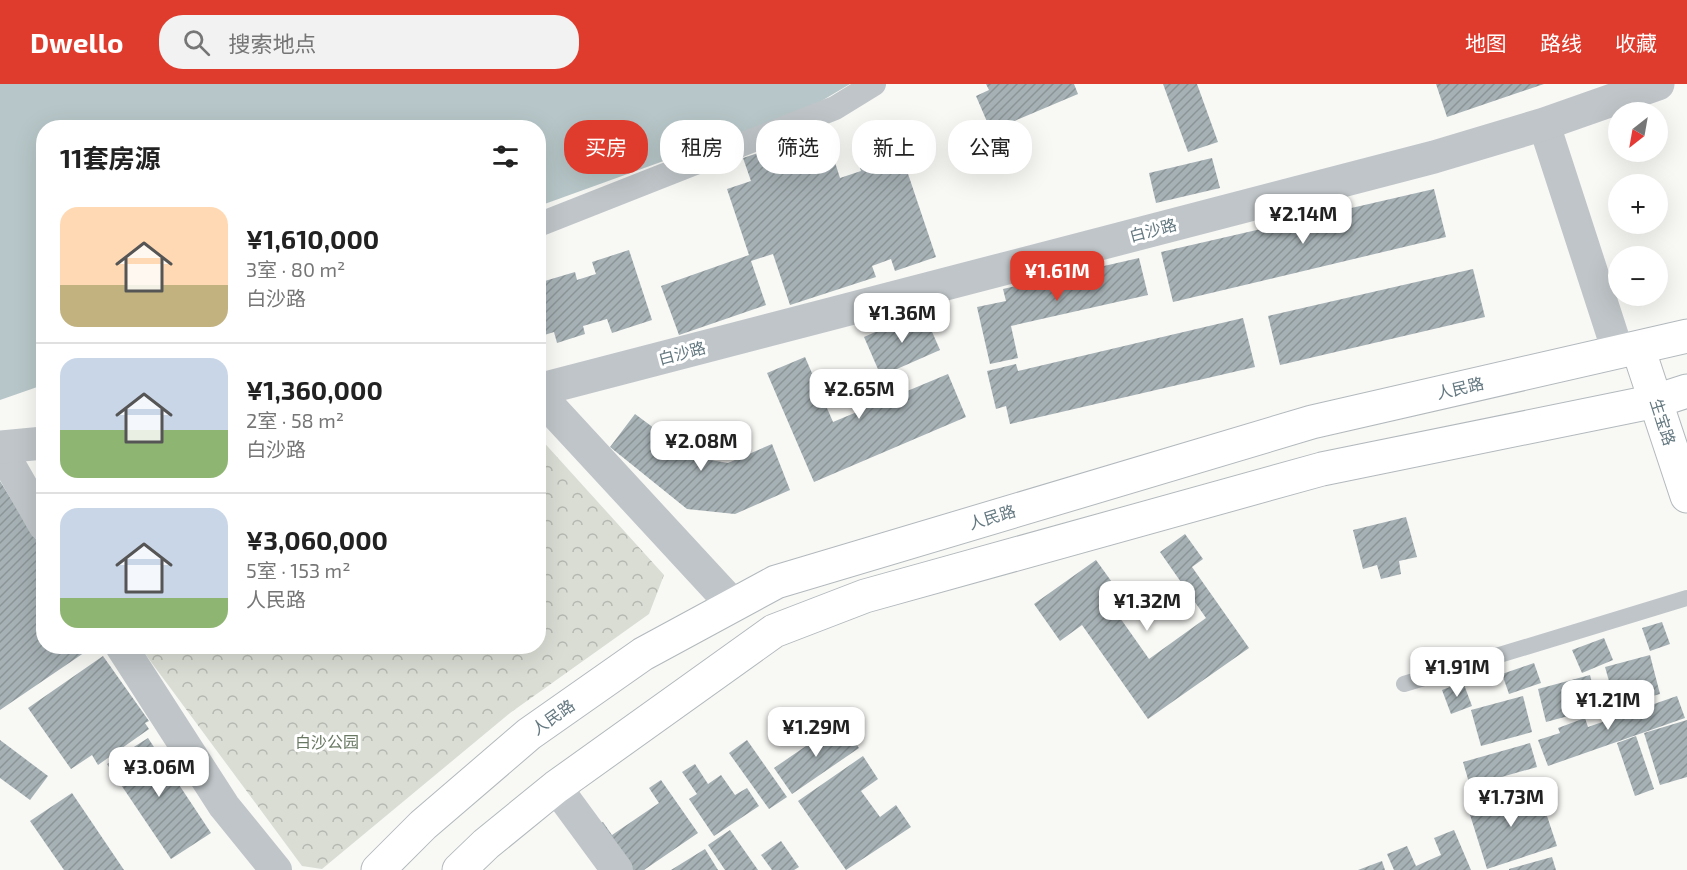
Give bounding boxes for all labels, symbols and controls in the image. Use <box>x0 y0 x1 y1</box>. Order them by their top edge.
search box <box>159 15 579 69</box>
text: Dwello <box>30 25 123 59</box>
icon: search <box>180 26 213 59</box>
text: 搜索地点 <box>228 30 316 56</box>
text: 地图 <box>1465 30 1507 55</box>
text: 路线 <box>1540 30 1582 55</box>
text: 收藏 <box>1615 30 1657 55</box>
north arrow <box>1608 102 1668 162</box>
map controls <box>1608 102 1668 306</box>
chip: 买房 <box>564 120 648 174</box>
chip: 租房 <box>660 120 744 174</box>
chip: 筛选 <box>756 120 840 174</box>
chip: 新上 <box>852 120 936 174</box>
chip: 公寓 <box>948 120 1032 174</box>
icon: filters <box>489 140 522 173</box>
text: 11套房源 <box>60 142 160 173</box>
button: + <box>1608 174 1668 234</box>
pin: ¥2.14M <box>1254 194 1352 245</box>
text: ¥2.14M <box>1269 201 1337 225</box>
street label: 白沙路 <box>1127 214 1179 245</box>
text: ¥1,610,000 <box>246 223 379 254</box>
icon: home <box>108 231 180 303</box>
button: − <box>1608 246 1668 306</box>
pin: ¥1.61M <box>1008 251 1106 302</box>
text: 3室 · 80 m² <box>246 257 345 281</box>
text: ¥1.61M <box>1024 258 1090 282</box>
text: 白沙路 <box>246 286 306 310</box>
pin: ¥1.36M <box>853 293 951 344</box>
text: ¥1.36M <box>868 300 936 324</box>
street label: 白沙路 <box>656 337 708 368</box>
pin: ¥2.65M <box>810 369 908 420</box>
street label: 人民路 <box>1434 373 1485 402</box>
text: ¥1,360,000 <box>246 374 383 405</box>
text: ¥2.65M <box>824 376 894 400</box>
icon: home <box>108 382 180 454</box>
street label: 生宝路 <box>1647 396 1680 448</box>
text: 2室 · 58 m² <box>246 408 344 432</box>
pin: ¥2.08M <box>652 421 750 472</box>
text: ¥2.08M <box>664 428 738 452</box>
text: 白沙路 <box>246 437 306 461</box>
street label: 人民路 <box>966 500 1018 533</box>
text: ¥3,060,000 <box>246 524 388 555</box>
icon: home <box>108 532 180 604</box>
text: 5室 · 153 m² <box>246 558 350 582</box>
pin: ¥1.32M <box>1098 581 1196 632</box>
text: 人民路 <box>246 587 306 611</box>
text: ¥1.32M <box>1113 588 1181 612</box>
pin: ¥1.91M <box>1408 647 1506 698</box>
text: ¥1.91M <box>1424 654 1490 678</box>
pin: ¥1.21M <box>1559 680 1657 731</box>
text: ¥1.21M <box>1575 687 1641 711</box>
street label: 人民路 <box>528 695 578 738</box>
pin: ¥1.29M <box>767 707 865 758</box>
text: ¥1.29M <box>782 714 850 738</box>
park label: 白沙公园 <box>295 732 359 751</box>
pin: ¥3.06M <box>110 747 208 798</box>
text: ¥3.06M <box>123 754 195 778</box>
pin: ¥1.73M <box>1462 777 1560 828</box>
text: ¥1.73M <box>1478 784 1544 808</box>

